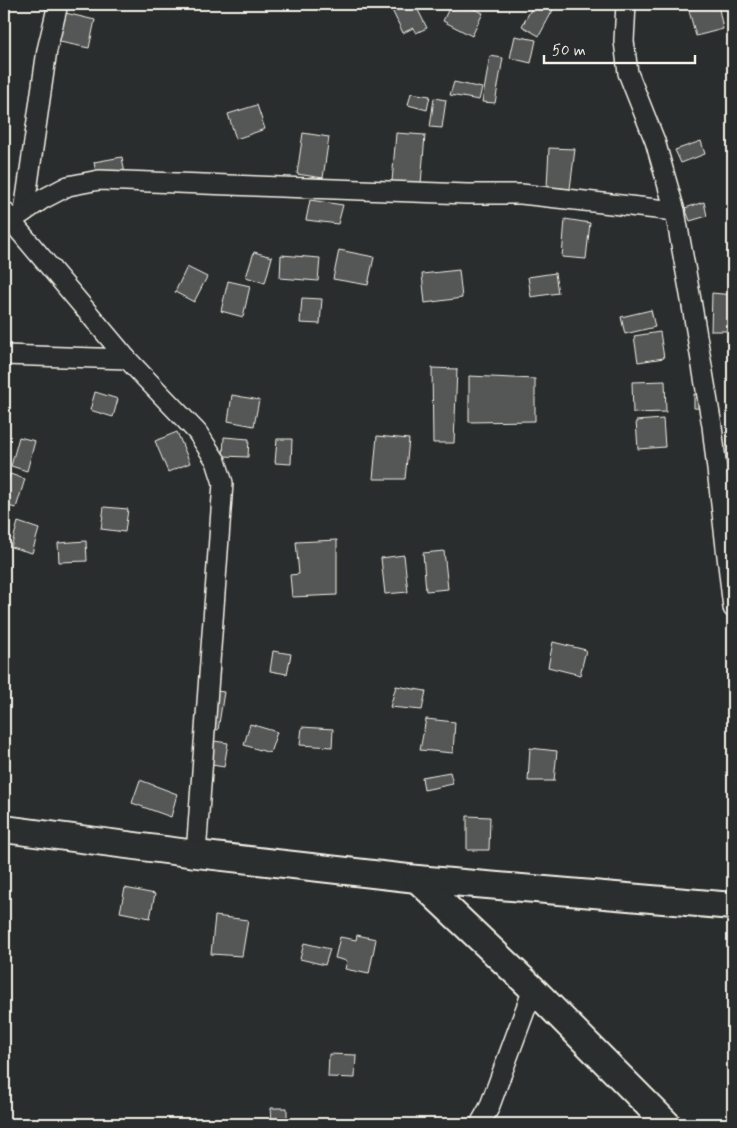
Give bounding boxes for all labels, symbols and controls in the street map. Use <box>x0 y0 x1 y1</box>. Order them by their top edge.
scale bar <box>544 32 696 64</box>
text: 50 m <box>552 41 586 61</box>

